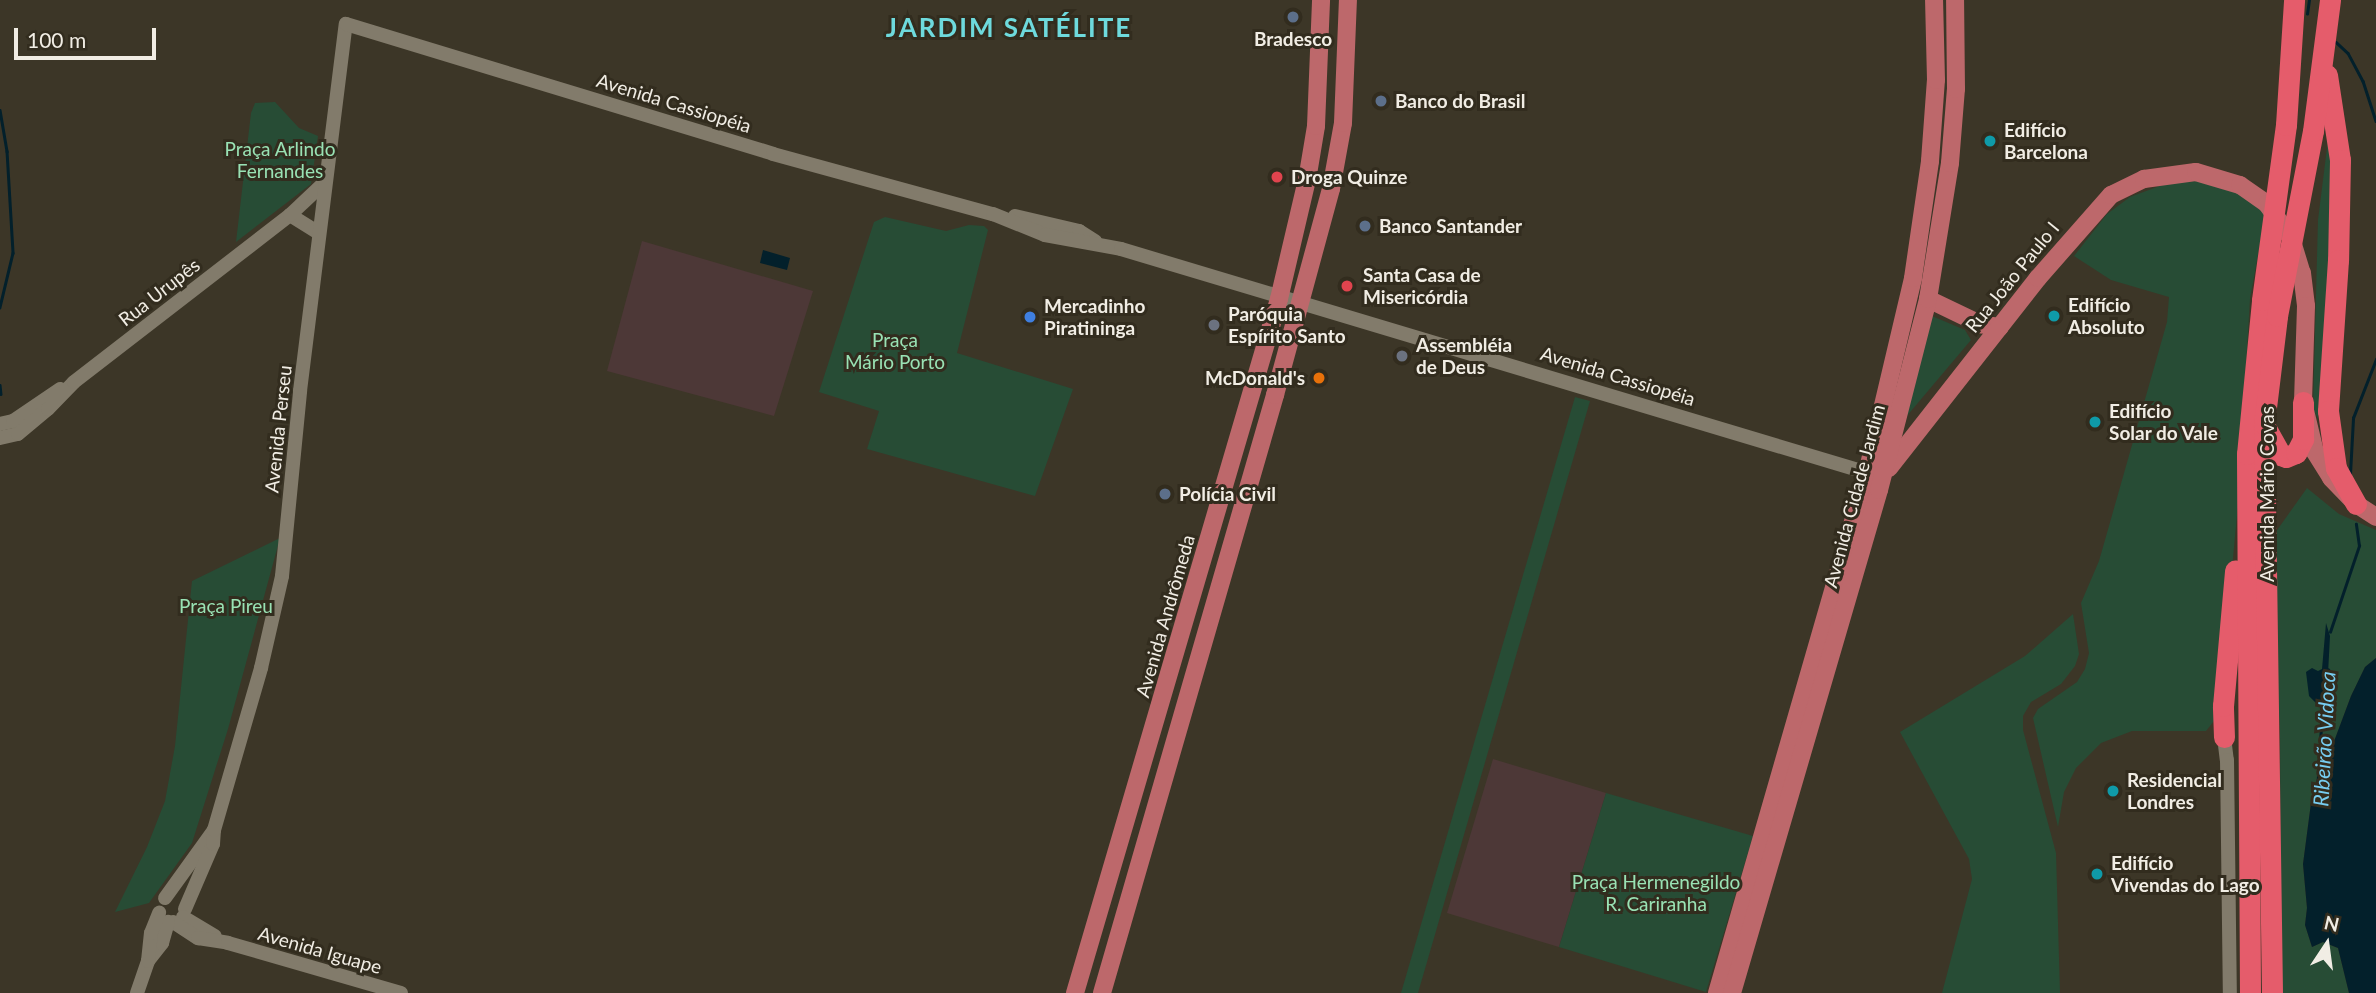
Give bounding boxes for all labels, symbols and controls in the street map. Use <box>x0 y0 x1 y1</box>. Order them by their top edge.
marker: Bradesco <box>1285 9 1301 25</box>
district label: JARDIM SATÉLITE <box>888 12 1130 44</box>
scale bar <box>18 14 159 58</box>
text: 100 m <box>27 27 86 52</box>
place label: Bradesco <box>1254 28 1332 50</box>
street label: Avenida Cassiopéia <box>594 69 754 137</box>
place label: Banco do Brasil <box>1395 90 1525 112</box>
marker: Banco do Brasil <box>1373 93 1389 109</box>
place label: Edifício Barcelona <box>2004 119 2088 163</box>
marker: Edifício Barcelona <box>1982 133 1998 149</box>
park label: Praça Arlindo Fernandes <box>224 138 336 182</box>
place label: Droga Quinze <box>1291 166 1407 188</box>
marker: Droga Quinze <box>1269 169 1285 185</box>
place label: Banco Santander <box>1379 215 1522 237</box>
street label: Rua João Paulo I <box>1960 217 2064 337</box>
marker: Banco Santander <box>1357 218 1373 234</box>
street label: Rua Urupês <box>114 253 204 331</box>
place label: Santa Casa de Misericórdia <box>1363 264 1481 308</box>
marker: Santa Casa de Misericórdia <box>1337 276 1357 296</box>
place label: Edifício Absoluto <box>2068 294 2145 338</box>
place label: Mercadinho Piratininga <box>1044 295 1145 339</box>
place label: Paróquia Espírito Santo <box>1228 303 1346 347</box>
marker: Edifício Absoluto <box>2046 308 2062 324</box>
marker: Mercadinho Piratininga <box>1022 309 1038 325</box>
marker: Paróquia Espírito Santo <box>1206 317 1222 333</box>
park label: Praça Mário Porto <box>845 329 945 373</box>
place label: Assembléia de Deus <box>1416 334 1512 378</box>
street label: Avenida Cassiopéia <box>1538 342 1698 410</box>
marker: Assembléia de Deus <box>1394 348 1410 364</box>
street label: Avenida Perseu <box>260 364 296 494</box>
place label: McDonald's <box>1205 367 1305 389</box>
marker: McDonald's <box>1311 370 1327 386</box>
place label: Edifício Solar do Vale <box>2109 400 2219 444</box>
street label: Avenida Cidade Jardim <box>1819 402 1889 590</box>
street label: Avenida Mário Covas <box>2256 406 2278 582</box>
marker: Edifício Solar do Vale <box>2087 414 2103 430</box>
place label: Polícia Civil <box>1179 483 1276 505</box>
marker: Polícia Civil <box>1157 486 1173 502</box>
street label: Avenida Andrômeda <box>1131 532 1199 700</box>
park label: Praça Pireu <box>179 595 273 617</box>
water label: Ribeirão Vidoca <box>2308 670 2340 808</box>
place label: Residencial Londres <box>2127 769 2222 813</box>
marker: Residencial Londres <box>2105 783 2121 799</box>
place label: Edifício Vivendas do Lago <box>2111 852 2260 896</box>
marker: Edifício Vivendas do Lago <box>2089 866 2105 882</box>
park label: Praça Hermenegildo R. Cariranha <box>1572 871 1740 915</box>
north arrow <box>2292 909 2362 979</box>
text: N <box>2322 910 2342 936</box>
street label: Avenida Iguape <box>256 921 384 979</box>

